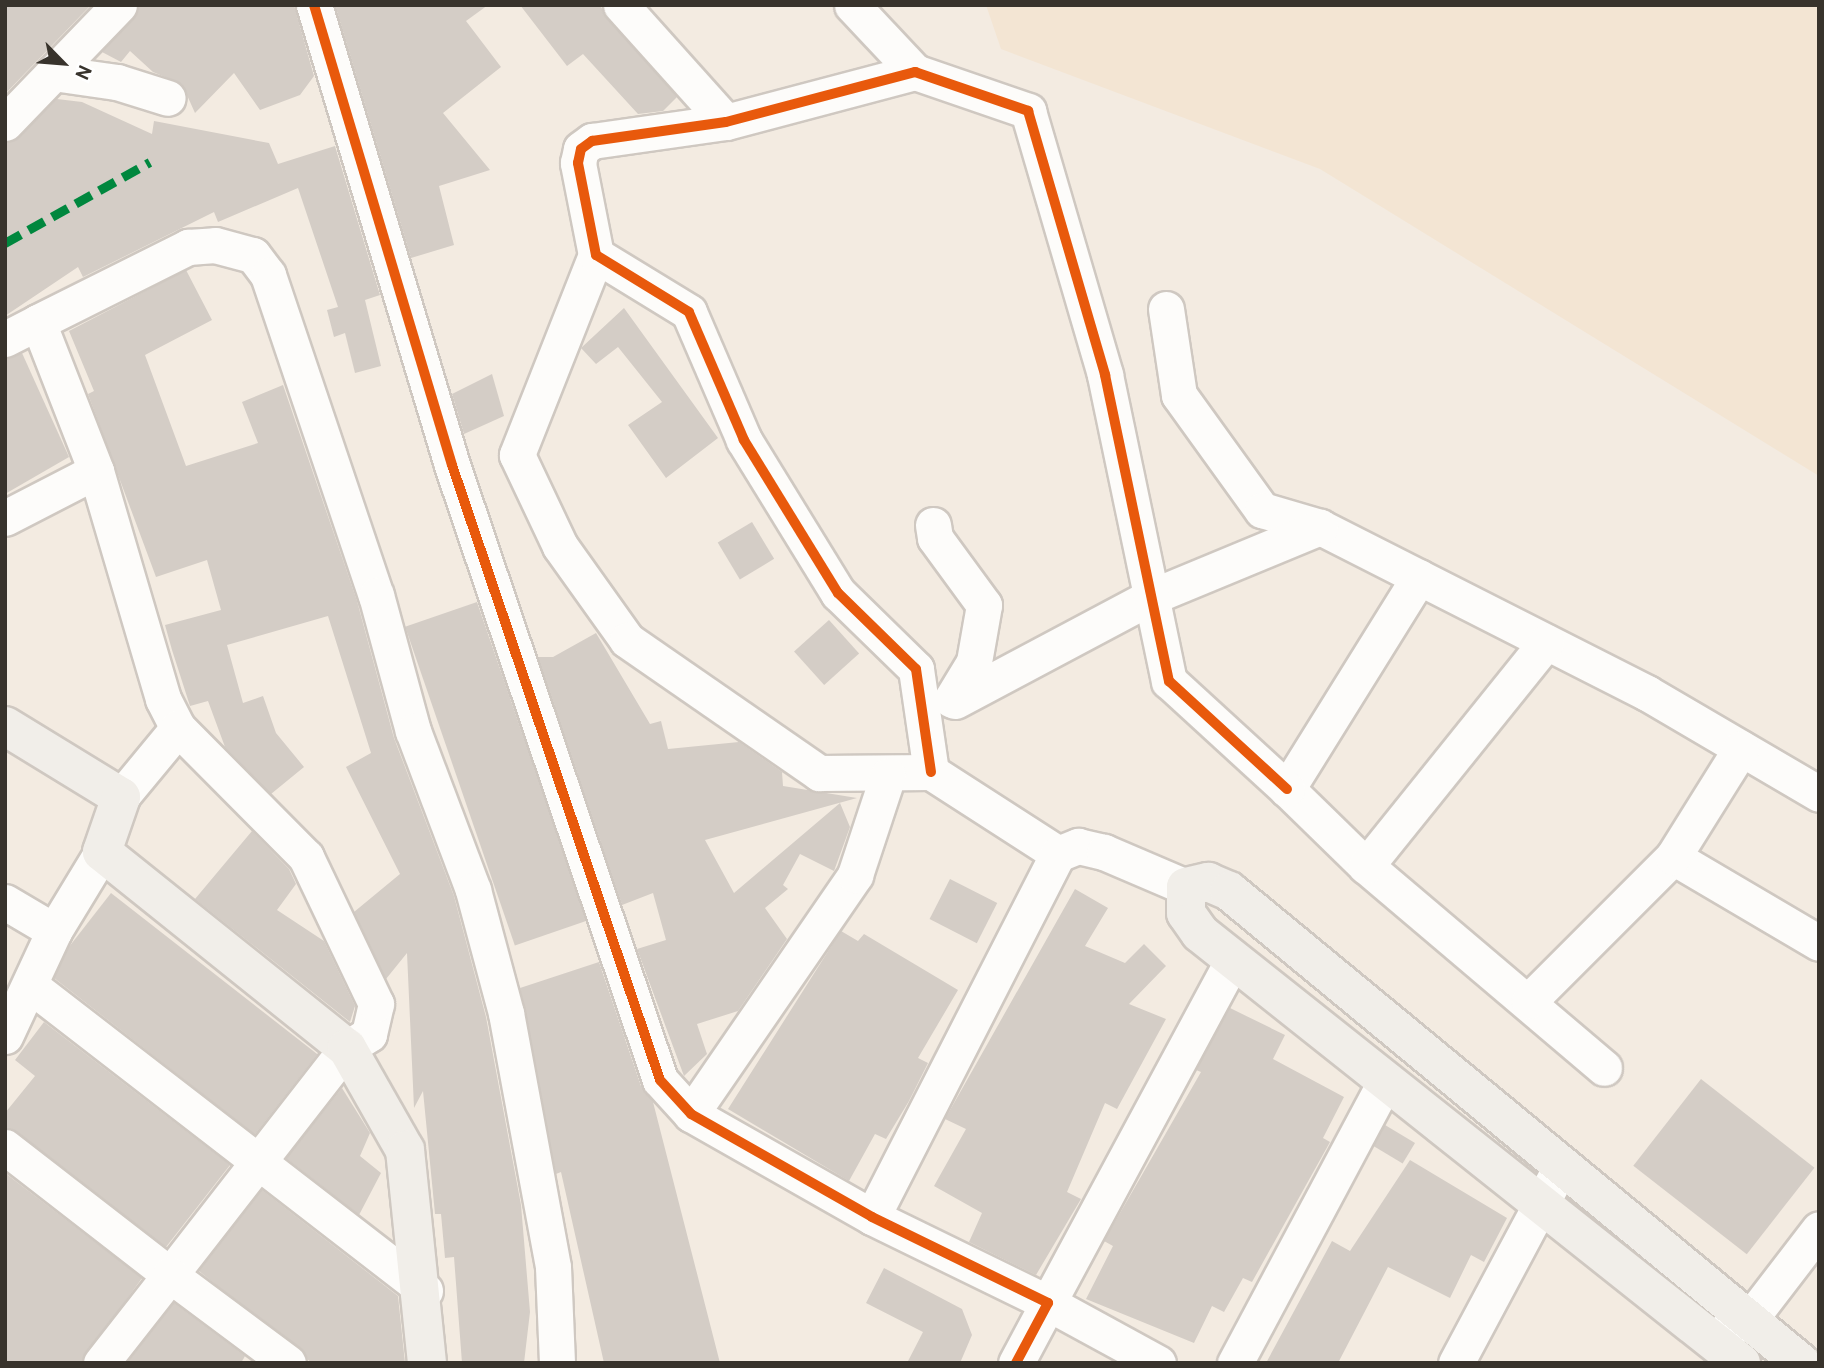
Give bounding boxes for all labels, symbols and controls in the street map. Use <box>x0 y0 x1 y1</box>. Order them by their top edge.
north arrow <box>28 28 98 98</box>
text: N <box>68 61 96 83</box>

